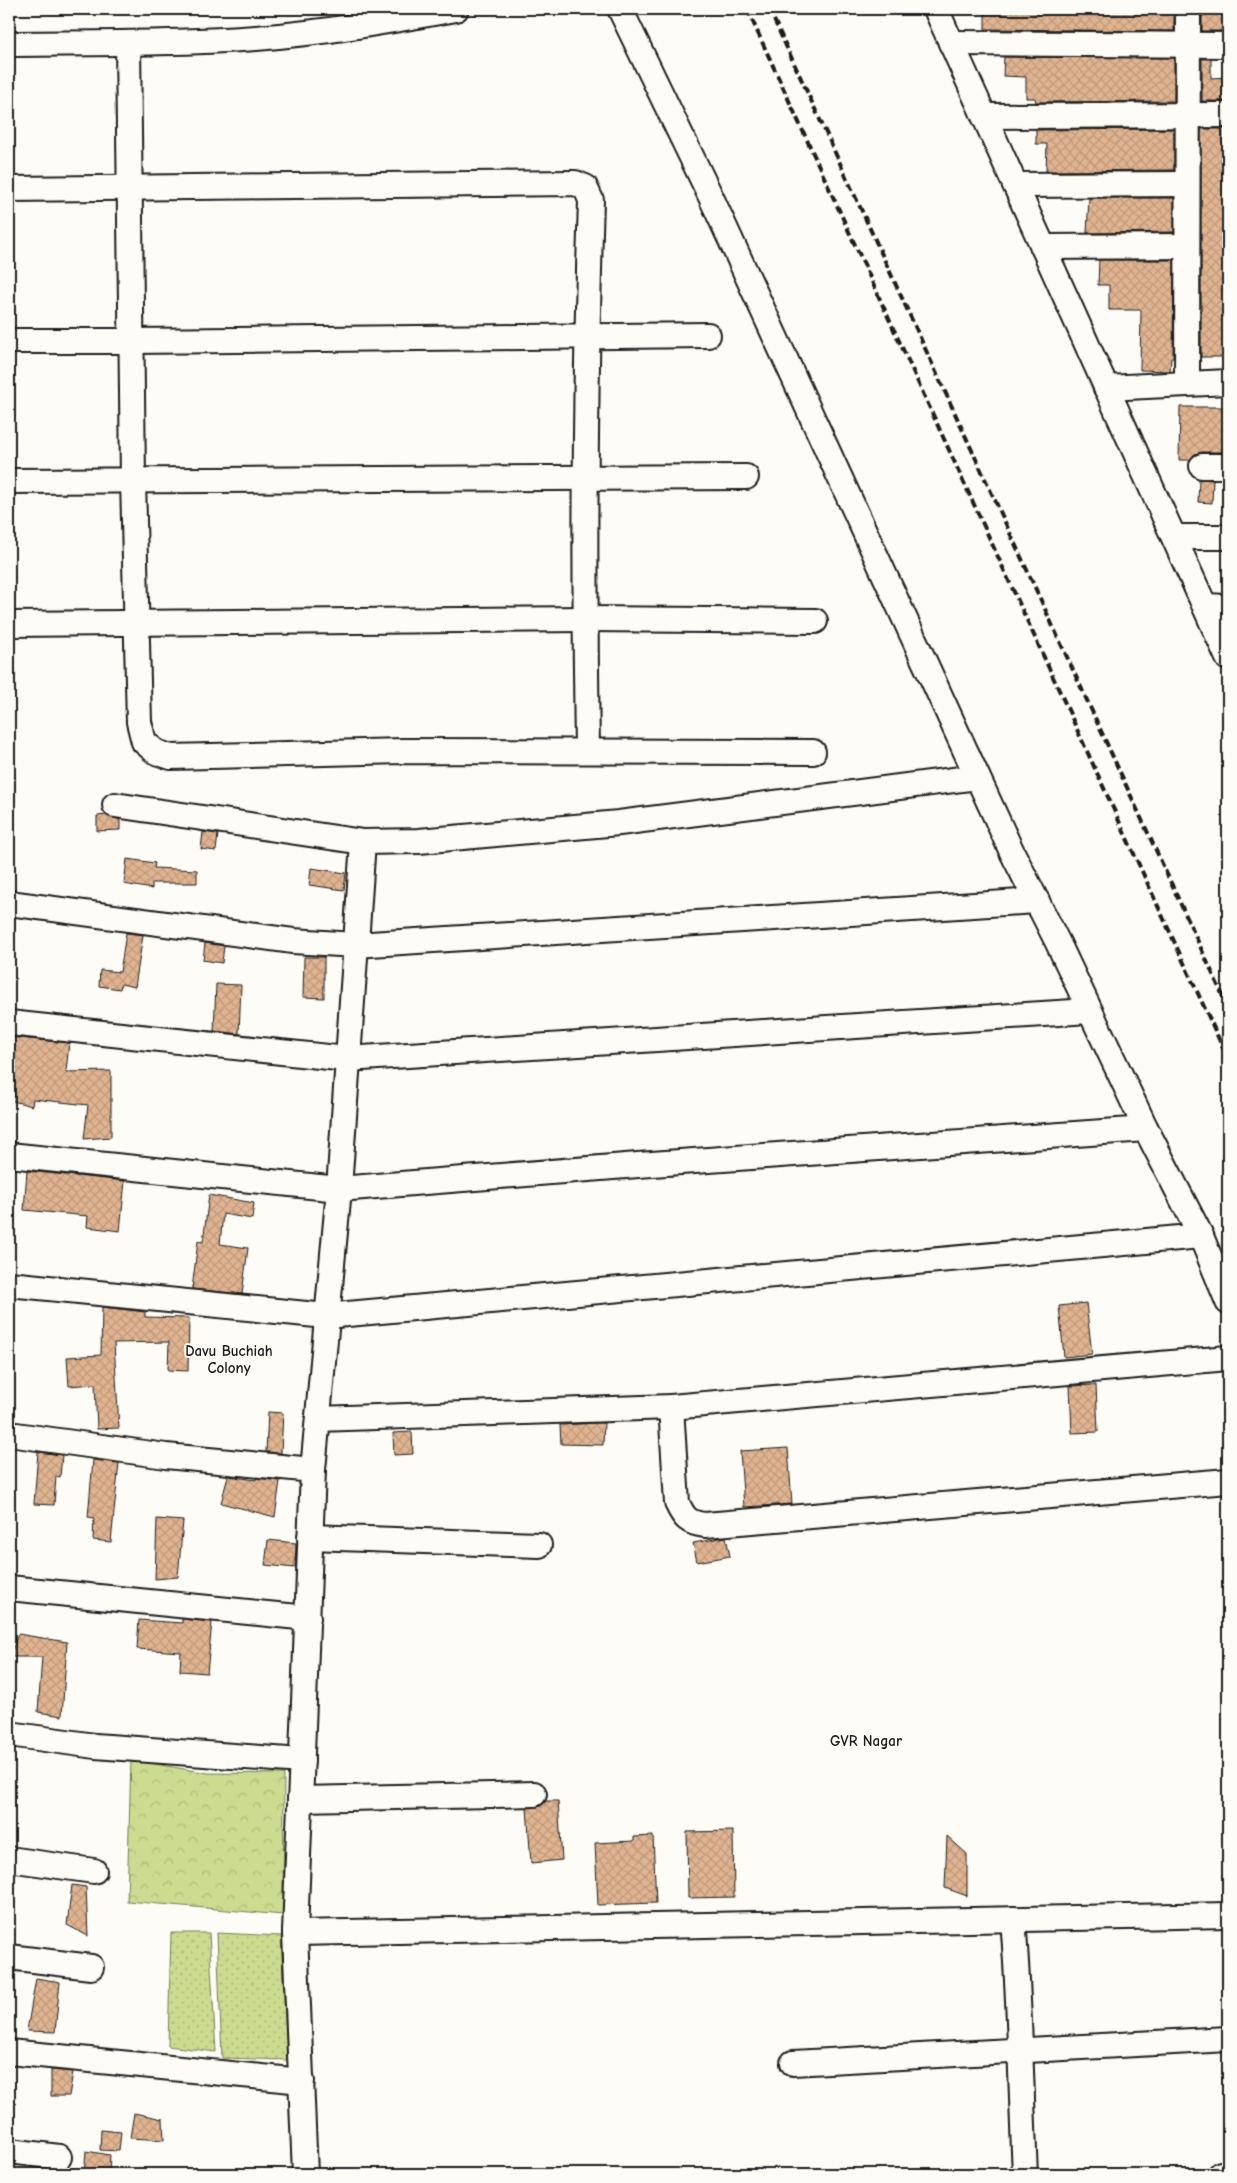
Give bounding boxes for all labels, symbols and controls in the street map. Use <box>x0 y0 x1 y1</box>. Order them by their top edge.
district label: Davu Buchiah Colony <box>185 1342 273 1377</box>
district label: GVR Nagar <box>830 1732 902 1750</box>

